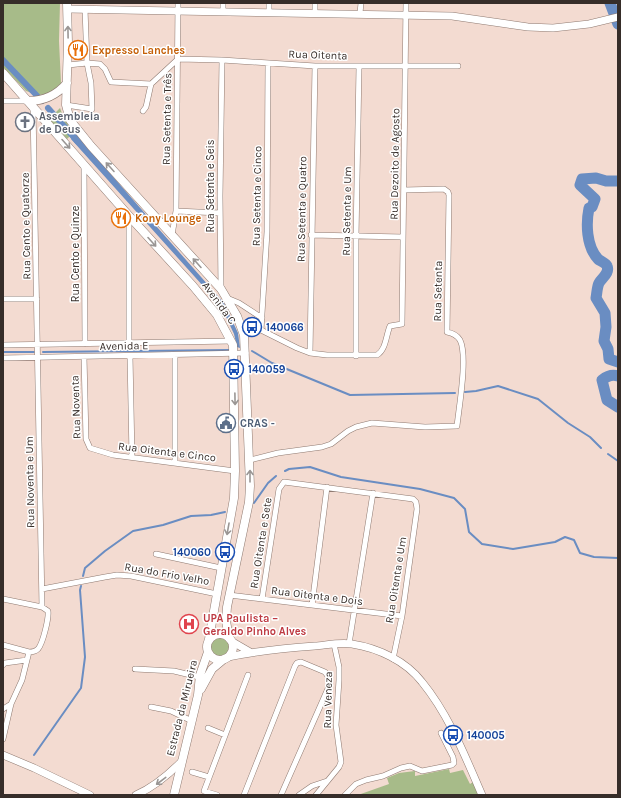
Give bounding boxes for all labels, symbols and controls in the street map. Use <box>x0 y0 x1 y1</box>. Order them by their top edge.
one-way arrow <box>64 26 72 39</box>
restaurant icon: Expresso Lanches <box>67 39 89 61</box>
place label: Expresso Lanches <box>92 44 185 57</box>
street label: Rua Oitenta <box>288 47 348 63</box>
street label: Rua Setenta e Três <box>160 73 174 165</box>
street label: Rua Dezoito de Agosto <box>388 108 402 220</box>
place label: Assembleia de Deus <box>39 110 100 136</box>
church icon: Assembleia de Deus <box>14 111 36 133</box>
one-way arrow <box>62 139 71 149</box>
street label: Rua Setenta e Seis <box>204 139 217 233</box>
street label: Rua Setenta e Cinco <box>250 146 264 246</box>
street label: Rua Setenta e Quatro <box>295 156 309 262</box>
one-way arrow <box>105 162 115 172</box>
street label: Rua Setenta e Um <box>340 166 354 256</box>
street label: Rua Cento e Quatorze <box>19 172 33 280</box>
street label: Rua Cento e Quinze <box>69 205 82 302</box>
restaurant icon: Kony Lounge <box>110 207 132 229</box>
place label: Kony Lounge <box>135 212 201 225</box>
one-way arrow <box>148 236 157 247</box>
one-way arrow <box>192 258 202 268</box>
street label: Rua Setenta <box>431 260 445 322</box>
street label: Avenida C <box>199 279 239 327</box>
bus stop icon: 140066 <box>241 316 263 338</box>
place label: 140066 <box>266 321 304 334</box>
street label: Avenida E <box>100 339 148 353</box>
bus stop icon: 140059 <box>223 358 245 380</box>
place label: 140059 <box>248 363 286 376</box>
street label: Rua Noventa <box>68 375 84 439</box>
one-way arrow <box>231 392 238 405</box>
public building icon: CRAS - <box>215 412 237 434</box>
place label: CRAS - <box>240 417 275 430</box>
street label: Rua Noventa e Um <box>23 436 37 528</box>
street label: Rua Oitenta e Cinco <box>117 440 217 464</box>
one-way arrow <box>246 470 254 483</box>
street label: Rua Oitenta e Sete <box>247 496 275 589</box>
one-way arrow <box>224 522 232 535</box>
street label: Rua Oitenta e Um <box>383 536 409 624</box>
bus stop icon: 140060 <box>214 541 236 563</box>
place label: 140060 <box>173 546 211 559</box>
street label: Rua do Frio Velho <box>123 560 211 588</box>
street label: Rua Oitenta e Dois <box>270 584 364 608</box>
place label: UPA Paulista – Geraldo Pinho Alves <box>203 612 307 638</box>
hospital icon: UPA Paulista – Geraldo Pinho Alves <box>178 613 200 635</box>
street label: Estrada da Mirueira <box>164 659 200 757</box>
street label: Rua Veneza <box>321 671 335 729</box>
bus stop icon: 140005 <box>442 724 464 746</box>
place label: 140005 <box>467 729 505 742</box>
one-way arrow <box>155 777 166 786</box>

